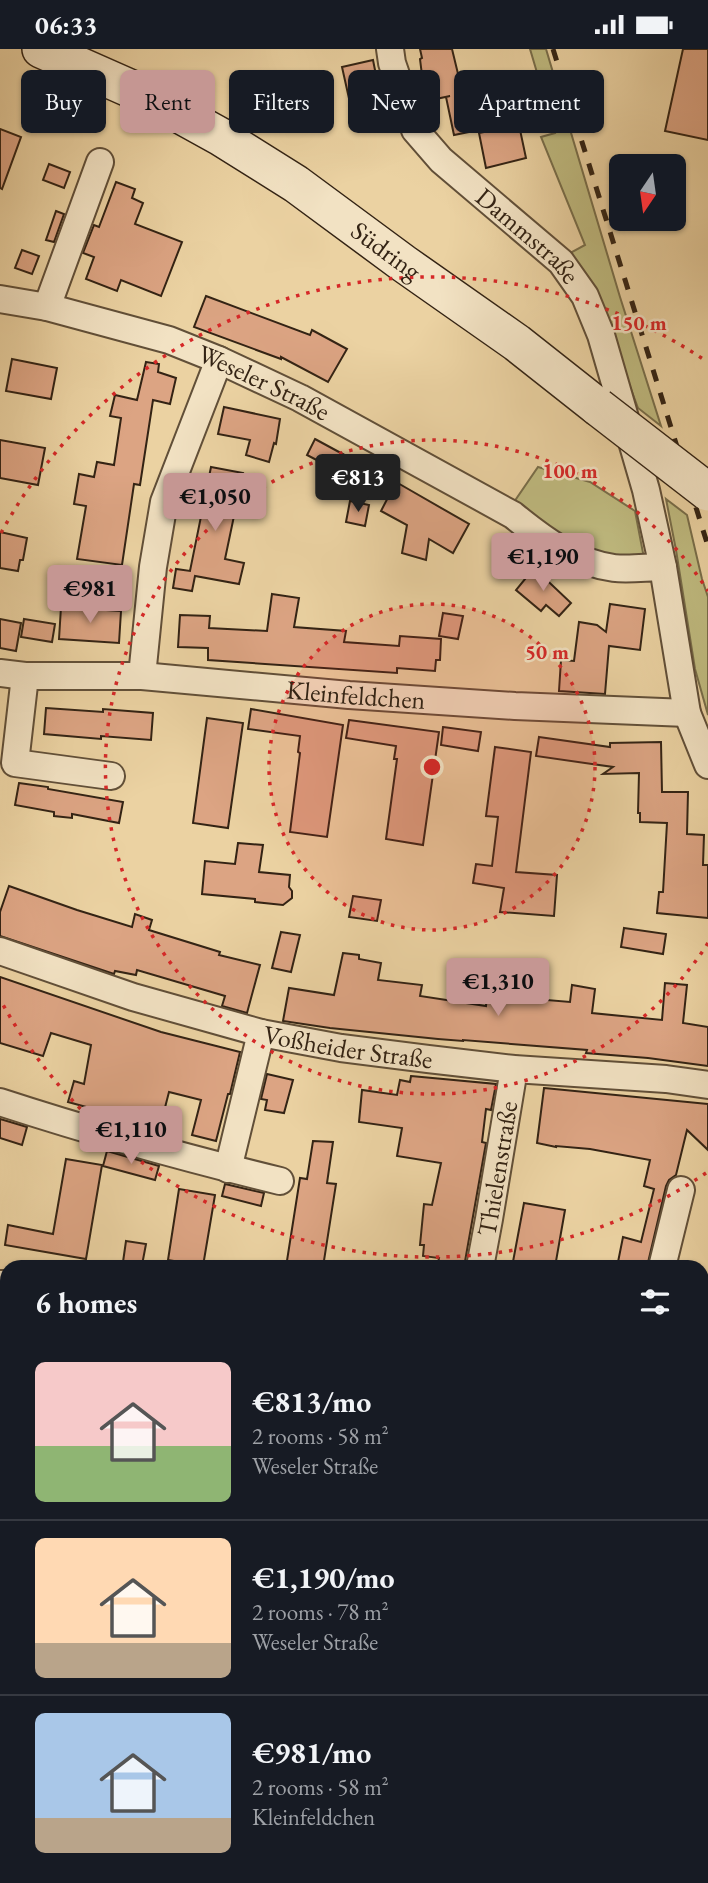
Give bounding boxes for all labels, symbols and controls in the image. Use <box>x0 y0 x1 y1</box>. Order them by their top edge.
text: 06:33 <box>35 8 97 42</box>
chip: Buy <box>21 70 106 133</box>
chip: Rent <box>120 70 215 133</box>
chip: Filters <box>229 70 334 133</box>
chip: New <box>348 70 440 133</box>
chip: Apartment <box>454 70 604 133</box>
north arrow <box>609 154 686 231</box>
map controls <box>609 154 686 231</box>
street label: Dammstraße <box>469 180 588 290</box>
street label: Südring <box>344 213 428 288</box>
text: 150 m <box>611 309 667 336</box>
street label: Weseler Straße <box>193 336 336 428</box>
pin: €813 <box>317 455 399 514</box>
text: 100 m <box>542 457 598 484</box>
text: €813 <box>331 462 385 492</box>
pin: €1,050 <box>158 473 272 533</box>
text: €1,050 <box>179 481 251 511</box>
pin: €1,190 <box>486 533 600 593</box>
text: €1,190 <box>507 541 579 571</box>
pin: €981 <box>49 565 131 625</box>
text: €981 <box>63 573 117 603</box>
text: 50 m <box>525 638 569 665</box>
street label: Kleinfeldchen <box>285 672 427 717</box>
centre of rings <box>420 755 444 779</box>
pin: €1,310 <box>441 958 555 1018</box>
text: €1,310 <box>462 966 534 996</box>
street label: Voßheider Straße <box>261 1017 435 1076</box>
street label: Thielenstraße <box>469 1098 525 1239</box>
pin: €1,110 <box>74 1107 188 1166</box>
text: €1,110 <box>95 1114 167 1144</box>
text: 6 homes <box>35 1283 137 1322</box>
icon: filters <box>636 1283 674 1321</box>
text: €813/mo <box>252 1382 371 1421</box>
icon: home <box>91 1390 175 1474</box>
text: 2 rooms · 58 m² <box>252 1421 389 1451</box>
text: Weseler Straße <box>252 1451 378 1481</box>
text: €1,190/mo <box>252 1558 395 1597</box>
icon: home <box>91 1566 175 1650</box>
text: 2 rooms · 78 m² <box>252 1597 389 1627</box>
text: Weseler Straße <box>252 1627 378 1657</box>
text: €981/mo <box>252 1733 371 1772</box>
icon: home <box>91 1741 175 1825</box>
text: 2 rooms · 58 m² <box>252 1772 389 1802</box>
text: Kleinfeldchen <box>252 1802 375 1832</box>

